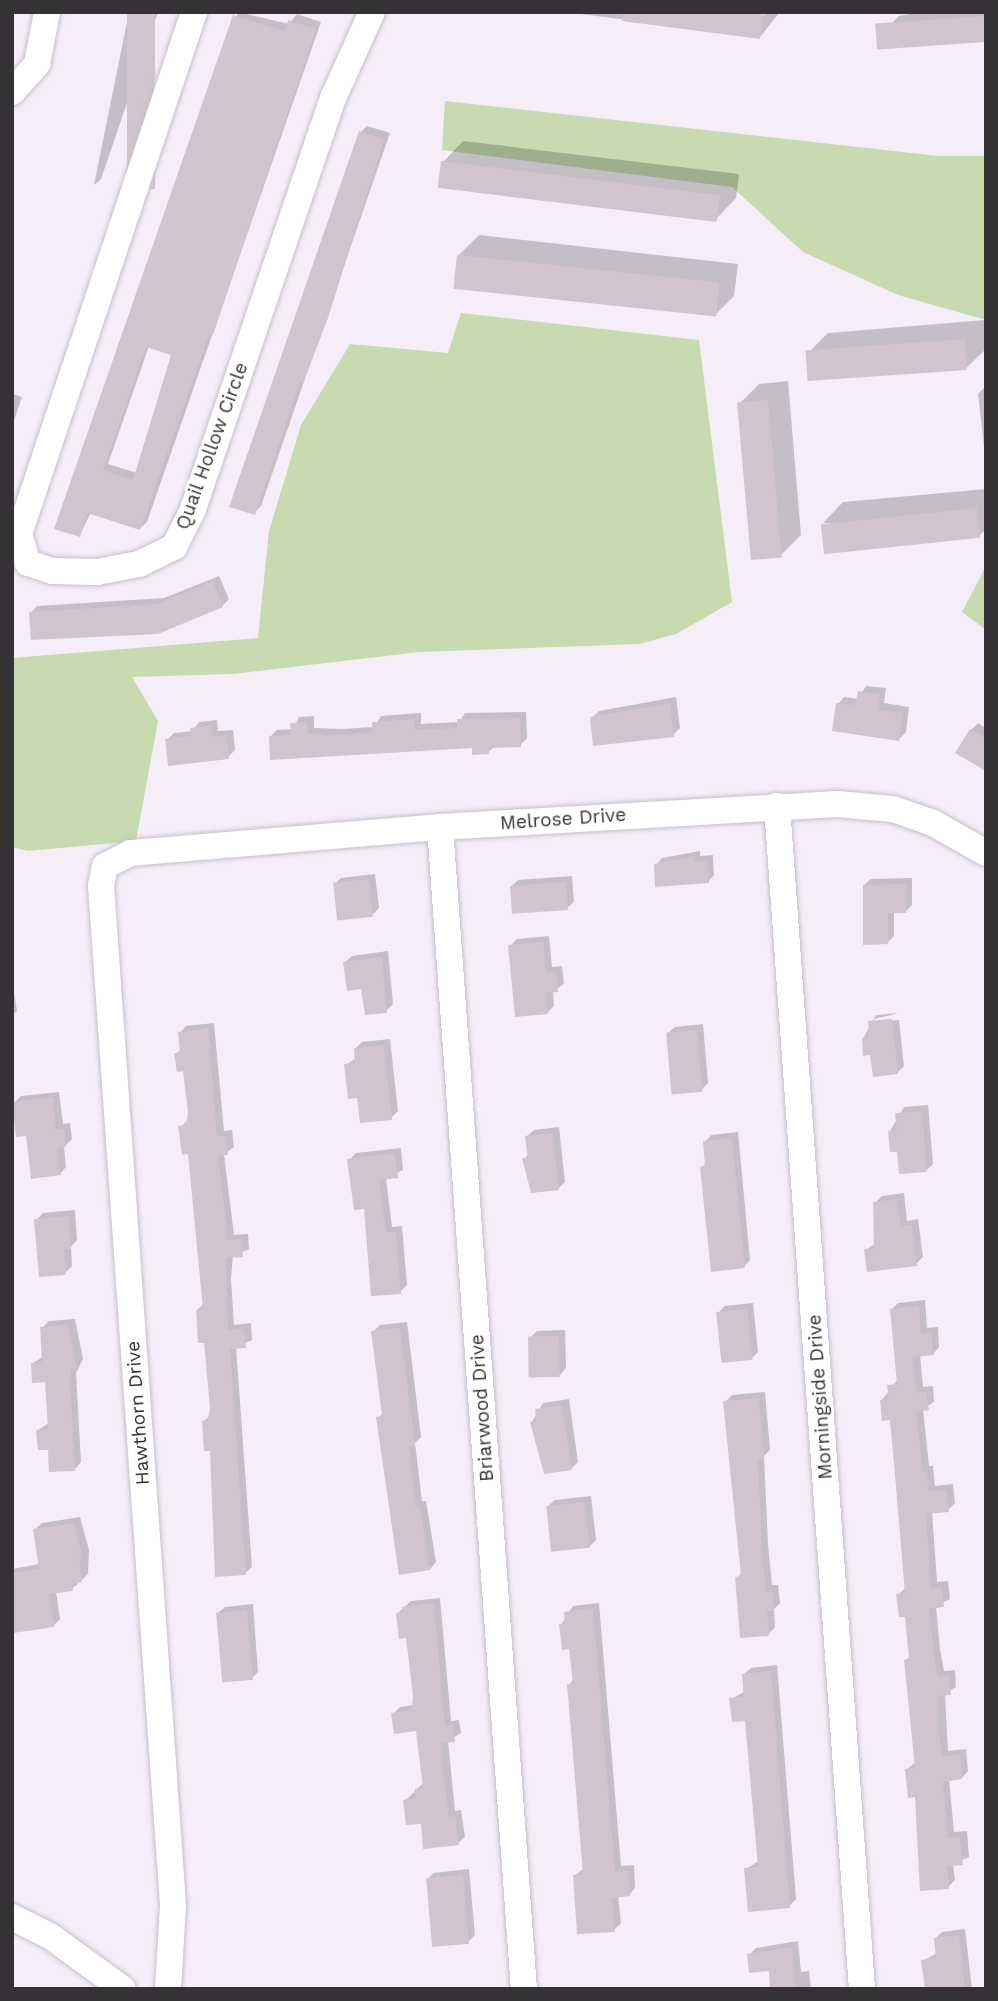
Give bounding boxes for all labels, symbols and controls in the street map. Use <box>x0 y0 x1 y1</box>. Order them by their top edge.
street label: Quail Hollow Circle <box>171 359 253 533</box>
street label: Melrose Drive <box>499 803 627 835</box>
street label: Morningside Drive <box>803 1314 837 1480</box>
street label: Briarwood Drive <box>465 1334 499 1482</box>
street label: Hawthorn Drive <box>122 1340 154 1486</box>

